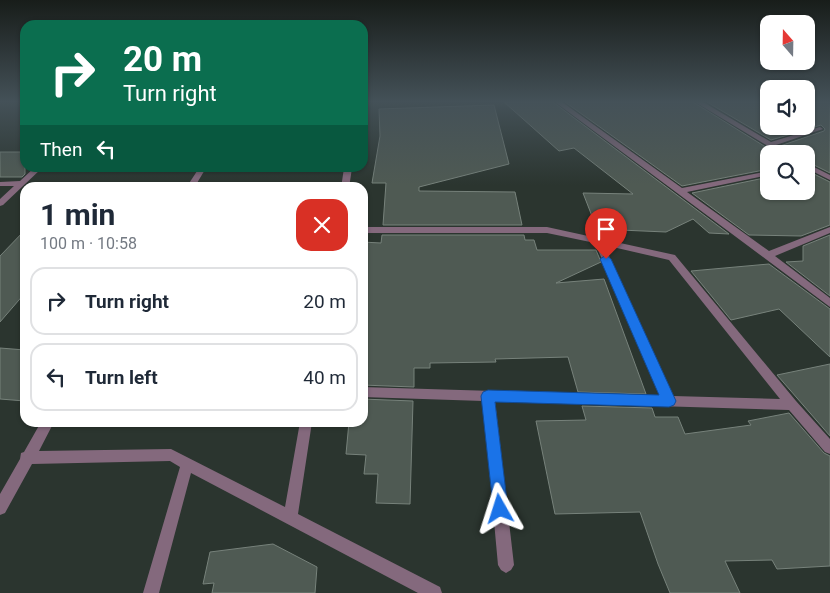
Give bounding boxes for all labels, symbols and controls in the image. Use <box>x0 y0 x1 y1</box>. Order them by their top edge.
north arrow <box>760 15 815 70</box>
map controls <box>760 15 815 200</box>
text: 20 m <box>123 39 202 80</box>
icon: right <box>40 40 105 105</box>
button: sound <box>760 80 815 135</box>
text: Turn right <box>123 81 217 106</box>
icon: left <box>92 135 120 163</box>
text: Then <box>40 138 82 161</box>
button: search <box>760 145 815 200</box>
text: 1 min <box>40 197 115 232</box>
button: close <box>296 199 348 251</box>
pin <box>585 208 627 259</box>
icon: arrive <box>592 215 620 243</box>
text: 100 m · 10:58 <box>40 234 137 253</box>
icon: right <box>42 287 70 315</box>
text: Turn right <box>85 290 169 313</box>
text: 20 m <box>303 290 346 313</box>
icon: left <box>42 363 70 391</box>
text: Turn left <box>85 366 158 389</box>
text: 40 m <box>303 366 346 389</box>
position arrow <box>473 482 525 534</box>

